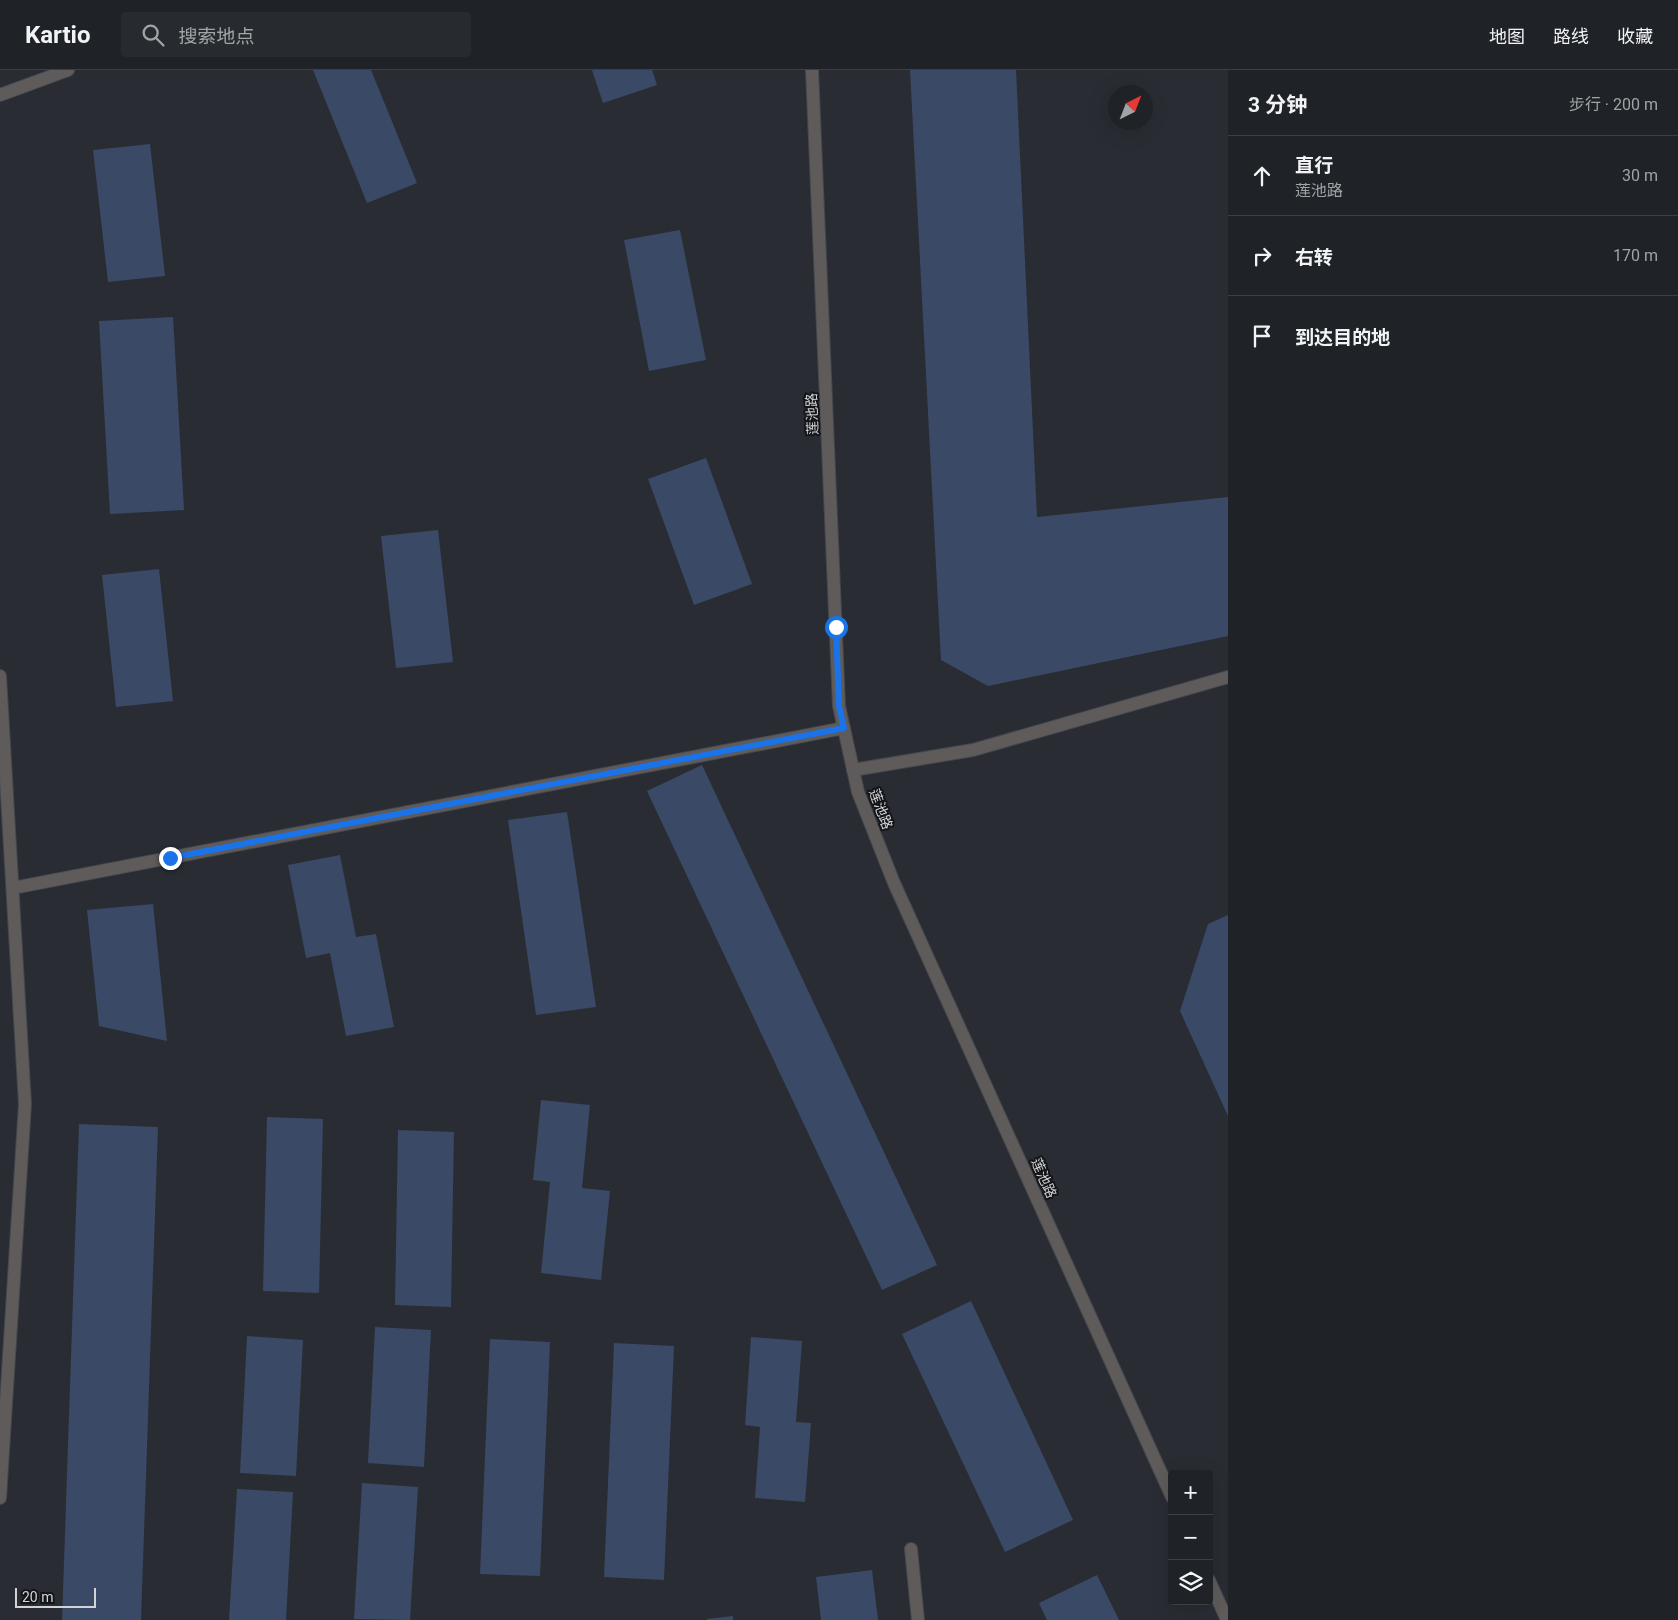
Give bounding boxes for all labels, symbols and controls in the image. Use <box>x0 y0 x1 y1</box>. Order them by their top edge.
search box <box>121 12 471 57</box>
text: Kartio <box>25 21 91 49</box>
icon: search <box>139 21 167 49</box>
text: 搜索地点 <box>179 25 255 48</box>
text: 地图 <box>1489 26 1525 47</box>
text: 路线 <box>1553 26 1589 47</box>
text: 收藏 <box>1617 26 1653 47</box>
north arrow <box>1108 85 1153 130</box>
text: 3 分钟 <box>1248 93 1307 117</box>
text: 步行 · 200 m <box>1569 95 1658 114</box>
text: 直行 <box>1295 154 1333 177</box>
icon: ahead <box>1248 162 1276 190</box>
text: 30 m <box>1622 166 1658 185</box>
text: 莲池路 <box>1295 181 1343 200</box>
icon: right <box>1248 242 1276 270</box>
text: 右转 <box>1295 246 1333 269</box>
text: 170 m <box>1613 246 1658 265</box>
icon: arrive <box>1248 322 1276 350</box>
text: 到达目的地 <box>1295 326 1390 349</box>
street label: 莲池路 <box>803 393 821 435</box>
route start <box>825 616 848 639</box>
street label: 莲池路 <box>866 787 896 831</box>
route end <box>159 847 182 870</box>
street label: 莲池路 <box>1028 1156 1060 1200</box>
map controls <box>1168 1470 1213 1605</box>
button: + <box>1168 1470 1213 1515</box>
button: − <box>1168 1515 1213 1560</box>
button: layers <box>1168 1560 1213 1605</box>
scale bar <box>15 1585 96 1608</box>
text: 20 m <box>22 1589 54 1605</box>

